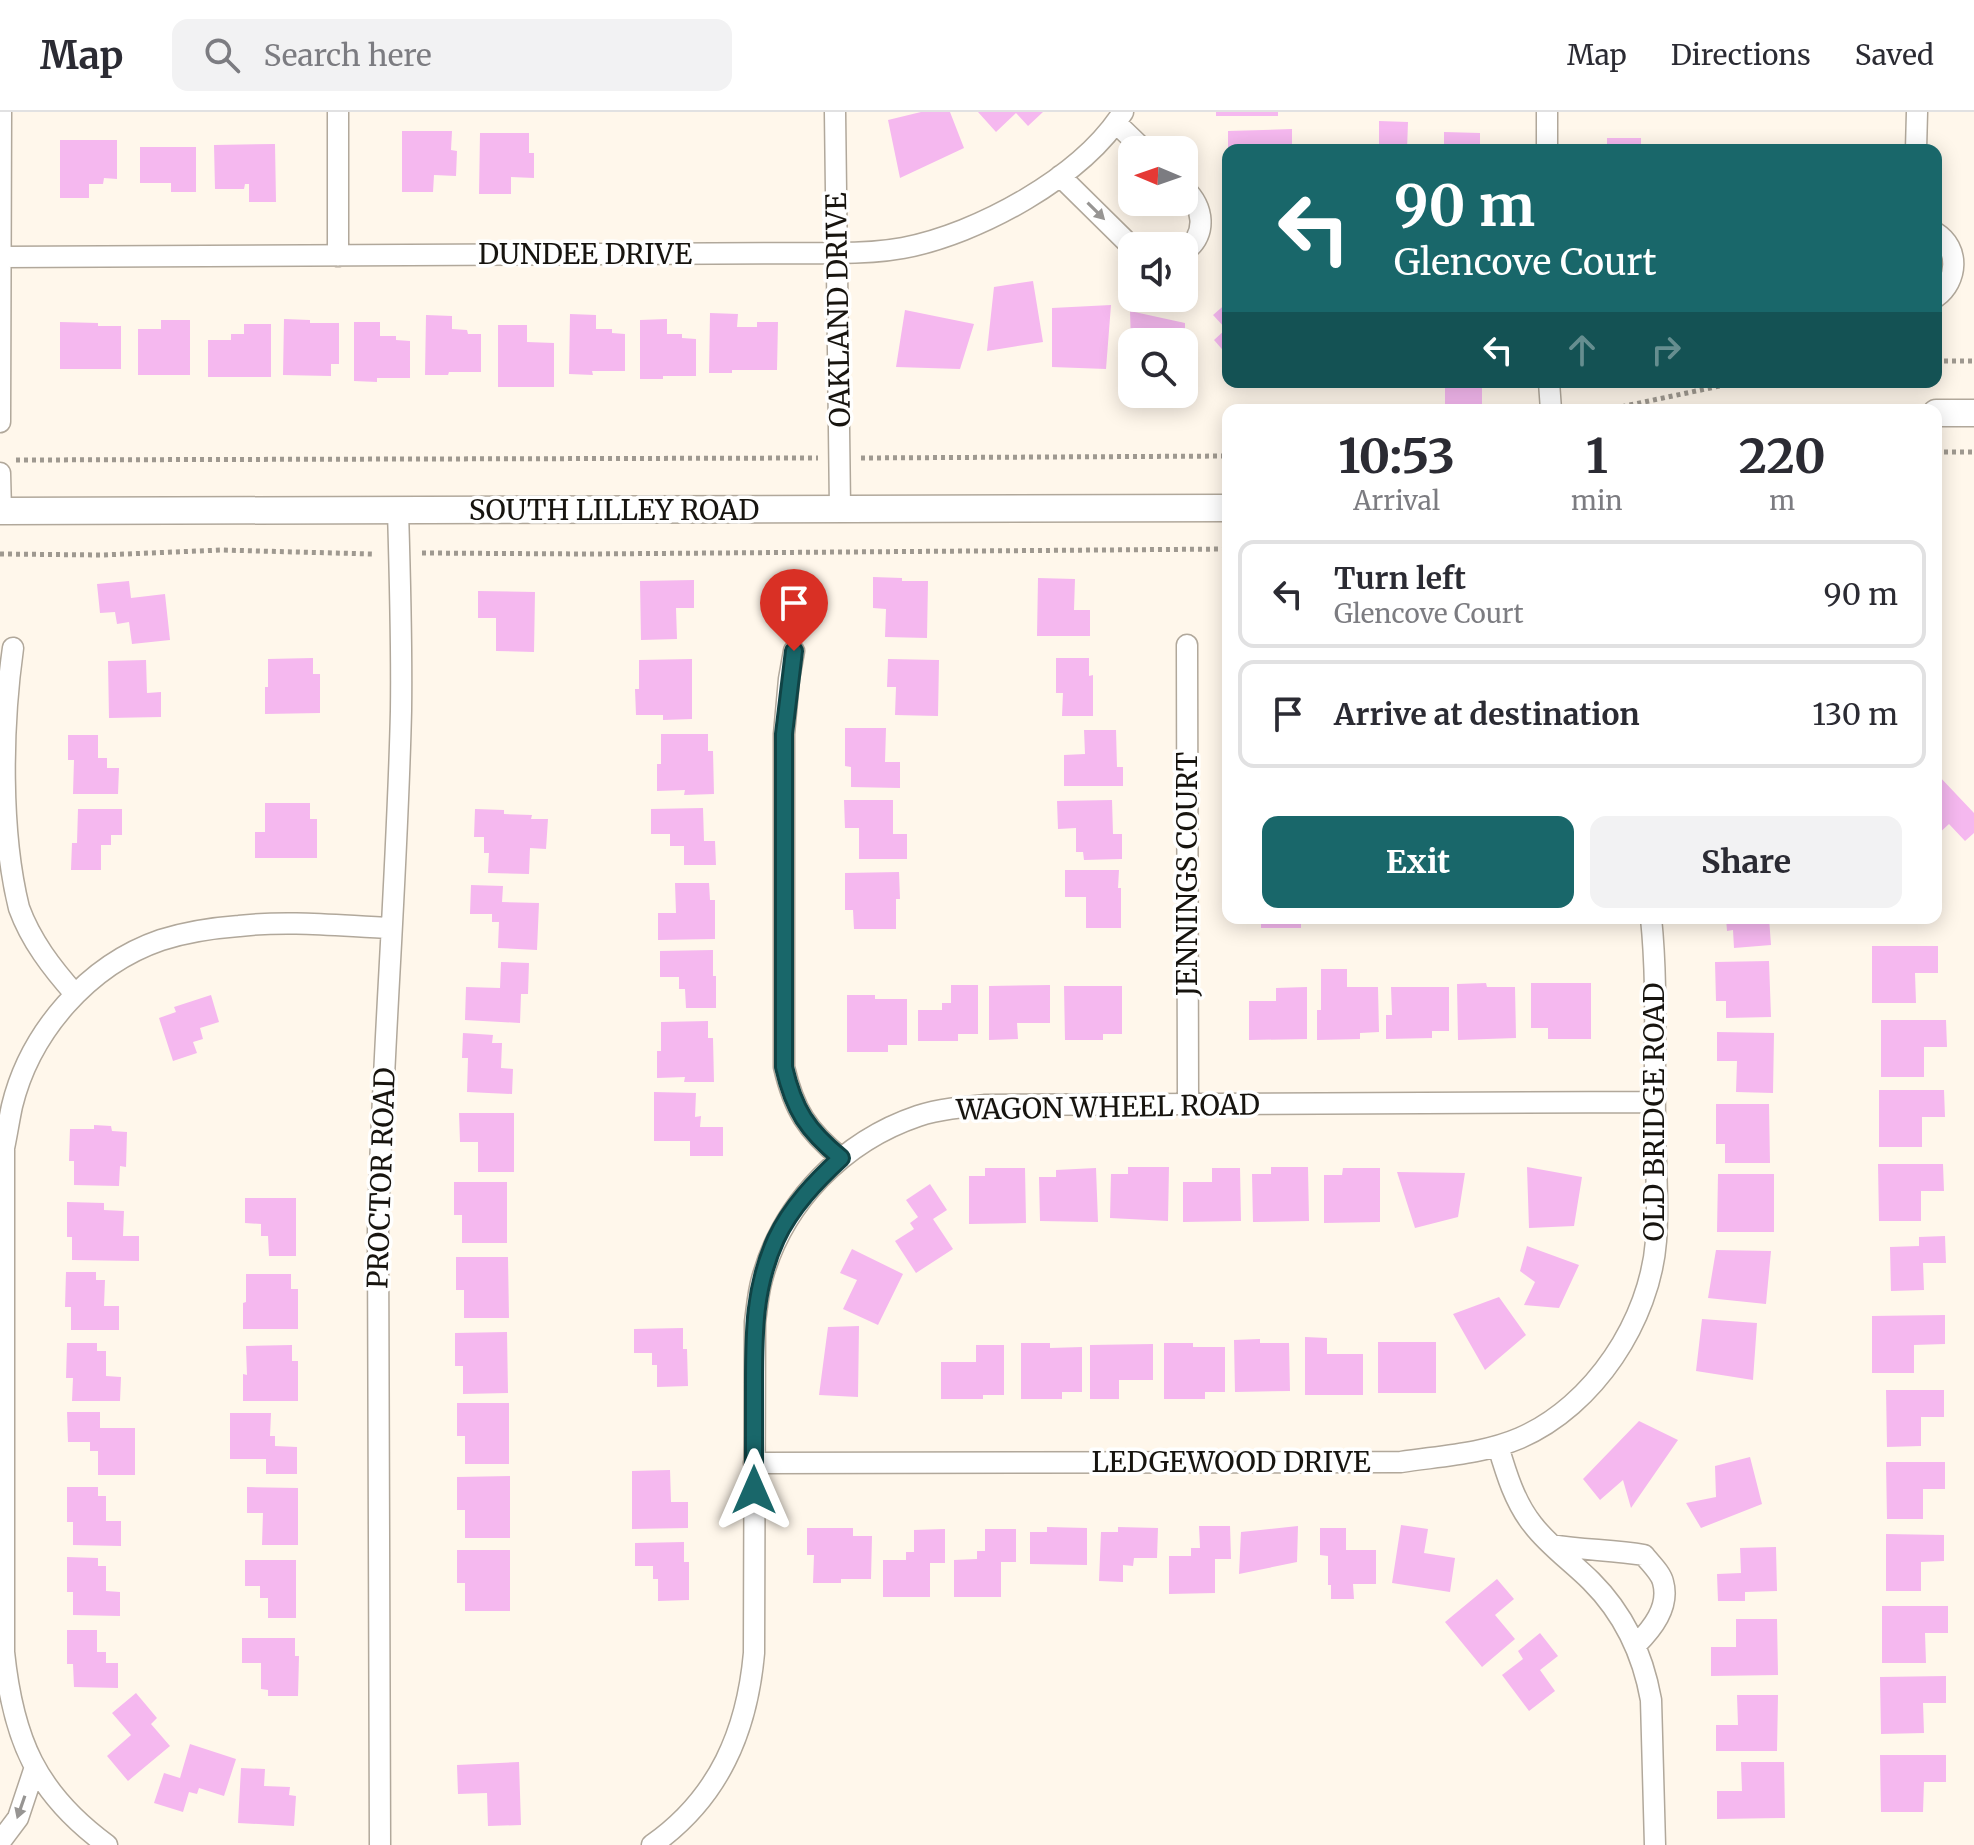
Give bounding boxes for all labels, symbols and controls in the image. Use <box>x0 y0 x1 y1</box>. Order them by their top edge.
search box <box>172 19 732 91</box>
text: Map <box>40 32 124 79</box>
icon: search <box>200 33 244 77</box>
text: Search here <box>264 36 432 74</box>
text: Map <box>1567 37 1627 73</box>
text: Directions <box>1671 37 1811 73</box>
text: Saved <box>1855 37 1934 73</box>
north arrow <box>1118 136 1198 216</box>
map controls <box>1118 136 1198 408</box>
text: 90 m <box>1394 171 1535 241</box>
icon: left <box>1262 176 1366 280</box>
street label: OAKLAND DRIVE <box>818 192 858 428</box>
one-way arrow <box>1086 201 1105 220</box>
button: sound <box>1118 232 1198 312</box>
street label: DUNDEE DRIVE <box>478 236 692 272</box>
text: Glencove Court <box>1394 240 1657 285</box>
button: search <box>1118 328 1198 408</box>
icon: left <box>1476 328 1520 372</box>
icon: ahead <box>1560 328 1604 372</box>
icon: right <box>1644 328 1688 372</box>
text: 10:53 <box>1338 426 1455 486</box>
text: 1 <box>1586 426 1608 486</box>
text: 220 <box>1739 426 1826 486</box>
text: Arrival <box>1353 484 1440 517</box>
text: min <box>1571 484 1623 517</box>
text: m <box>1769 484 1795 517</box>
street label: SOUTH LILLEY ROAD <box>469 492 759 528</box>
text: Turn left <box>1334 559 1466 597</box>
pin <box>760 569 828 651</box>
icon: left <box>1266 572 1310 616</box>
text: 90 m <box>1824 575 1898 613</box>
icon: arrive <box>772 581 816 625</box>
text: Glencove Court <box>1334 597 1524 630</box>
icon: arrive <box>1266 692 1310 736</box>
text: Arrive at destination <box>1334 695 1640 733</box>
text: 130 m <box>1812 695 1898 733</box>
street label: JENNINGS COURT <box>1169 752 1205 997</box>
button: Exit <box>1262 816 1574 908</box>
button: Share <box>1590 816 1902 908</box>
street label: OLD BRIDGE ROAD <box>1636 983 1672 1241</box>
street label: PROCTOR ROAD <box>359 1067 403 1289</box>
street label: WAGON WHEEL ROAD <box>955 1086 1260 1128</box>
street label: LEDGEWOOD DRIVE <box>1091 1444 1371 1480</box>
position arrow <box>712 1448 796 1532</box>
one-way arrow <box>15 1795 27 1819</box>

